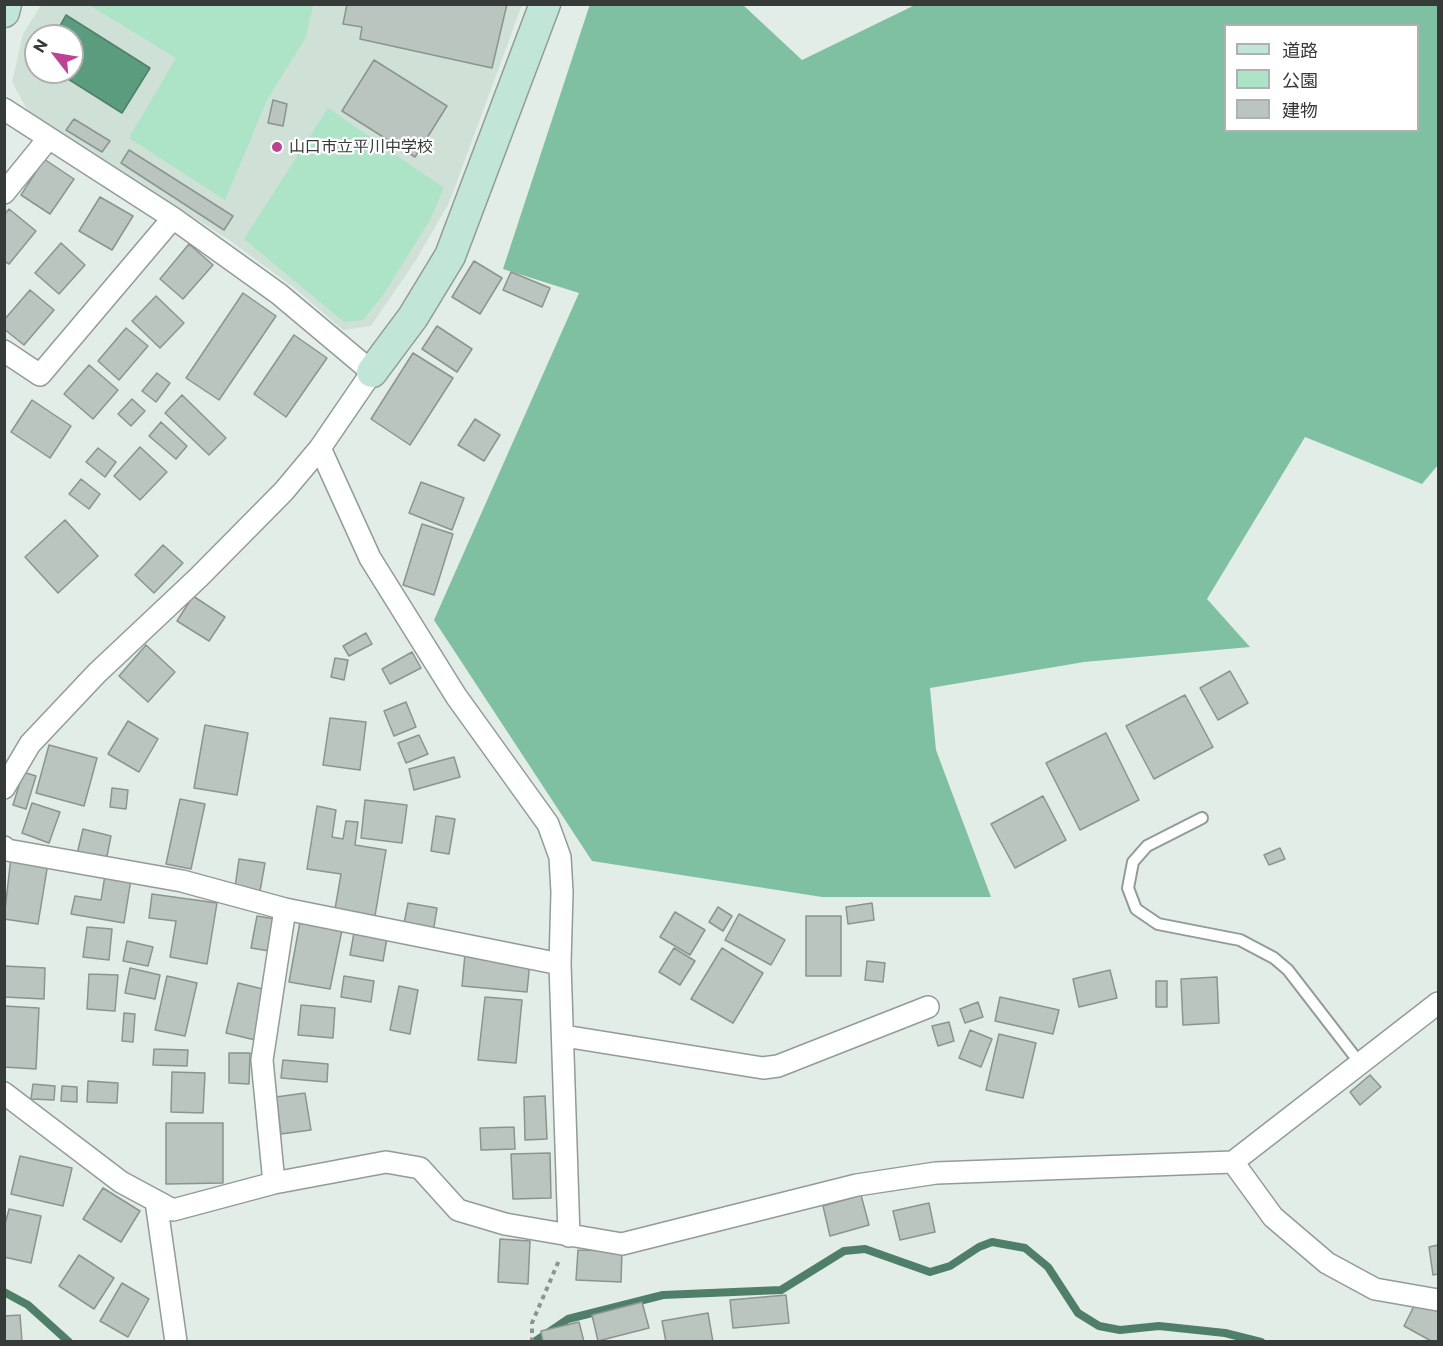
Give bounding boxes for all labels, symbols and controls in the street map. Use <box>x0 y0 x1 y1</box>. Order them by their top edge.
north arrow <box>24 24 84 84</box>
legend <box>1224 24 1419 132</box>
text: N <box>29 35 51 56</box>
text: 道路 <box>1282 39 1318 61</box>
text: 公園 <box>1282 69 1318 91</box>
text: 建物 <box>1282 99 1318 121</box>
place label: 山口市立平川中学校 <box>289 137 433 157</box>
marker: 山口市立平川中学校 <box>270 140 284 154</box>

